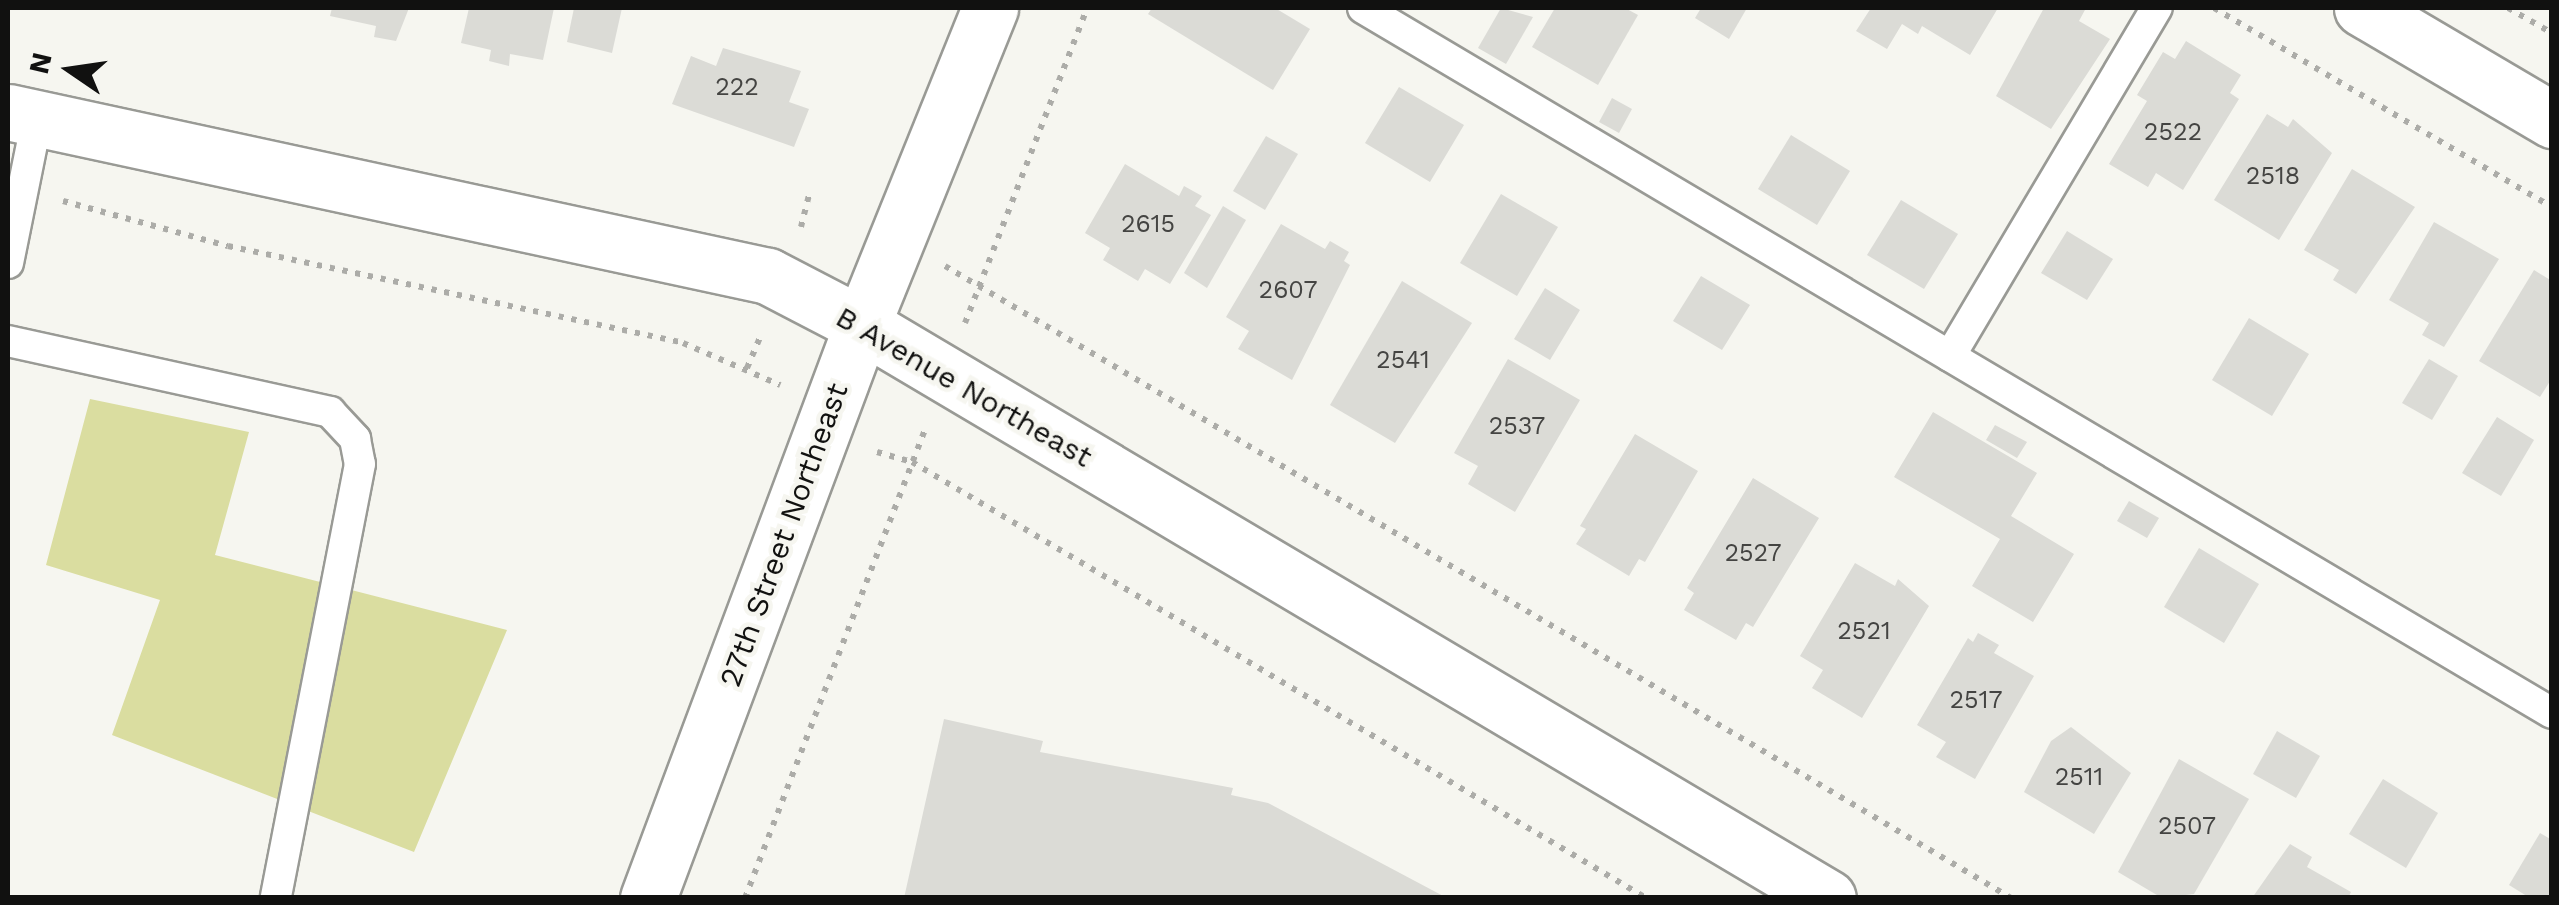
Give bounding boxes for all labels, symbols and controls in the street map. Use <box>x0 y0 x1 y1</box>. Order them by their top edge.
north arrow <box>20 20 120 120</box>
text: N <box>22 49 59 77</box>
house number: 222 <box>715 72 759 102</box>
house number: 2522 <box>2144 117 2202 147</box>
house number: 2518 <box>2246 161 2300 191</box>
house number: 2615 <box>1121 209 1175 239</box>
house number: 2607 <box>1259 275 1317 305</box>
street label: B Avenue Northeast <box>829 299 1099 475</box>
house number: 2541 <box>1376 345 1430 375</box>
street label: 27th Street Northeast <box>712 378 856 692</box>
house number: 2537 <box>1489 411 1545 441</box>
house number: 2527 <box>1724 538 1782 568</box>
house number: 2521 <box>1837 616 1891 646</box>
house number: 2517 <box>1950 685 2002 715</box>
house number: 2511 <box>2055 762 2103 792</box>
house number: 2507 <box>2158 811 2216 841</box>

